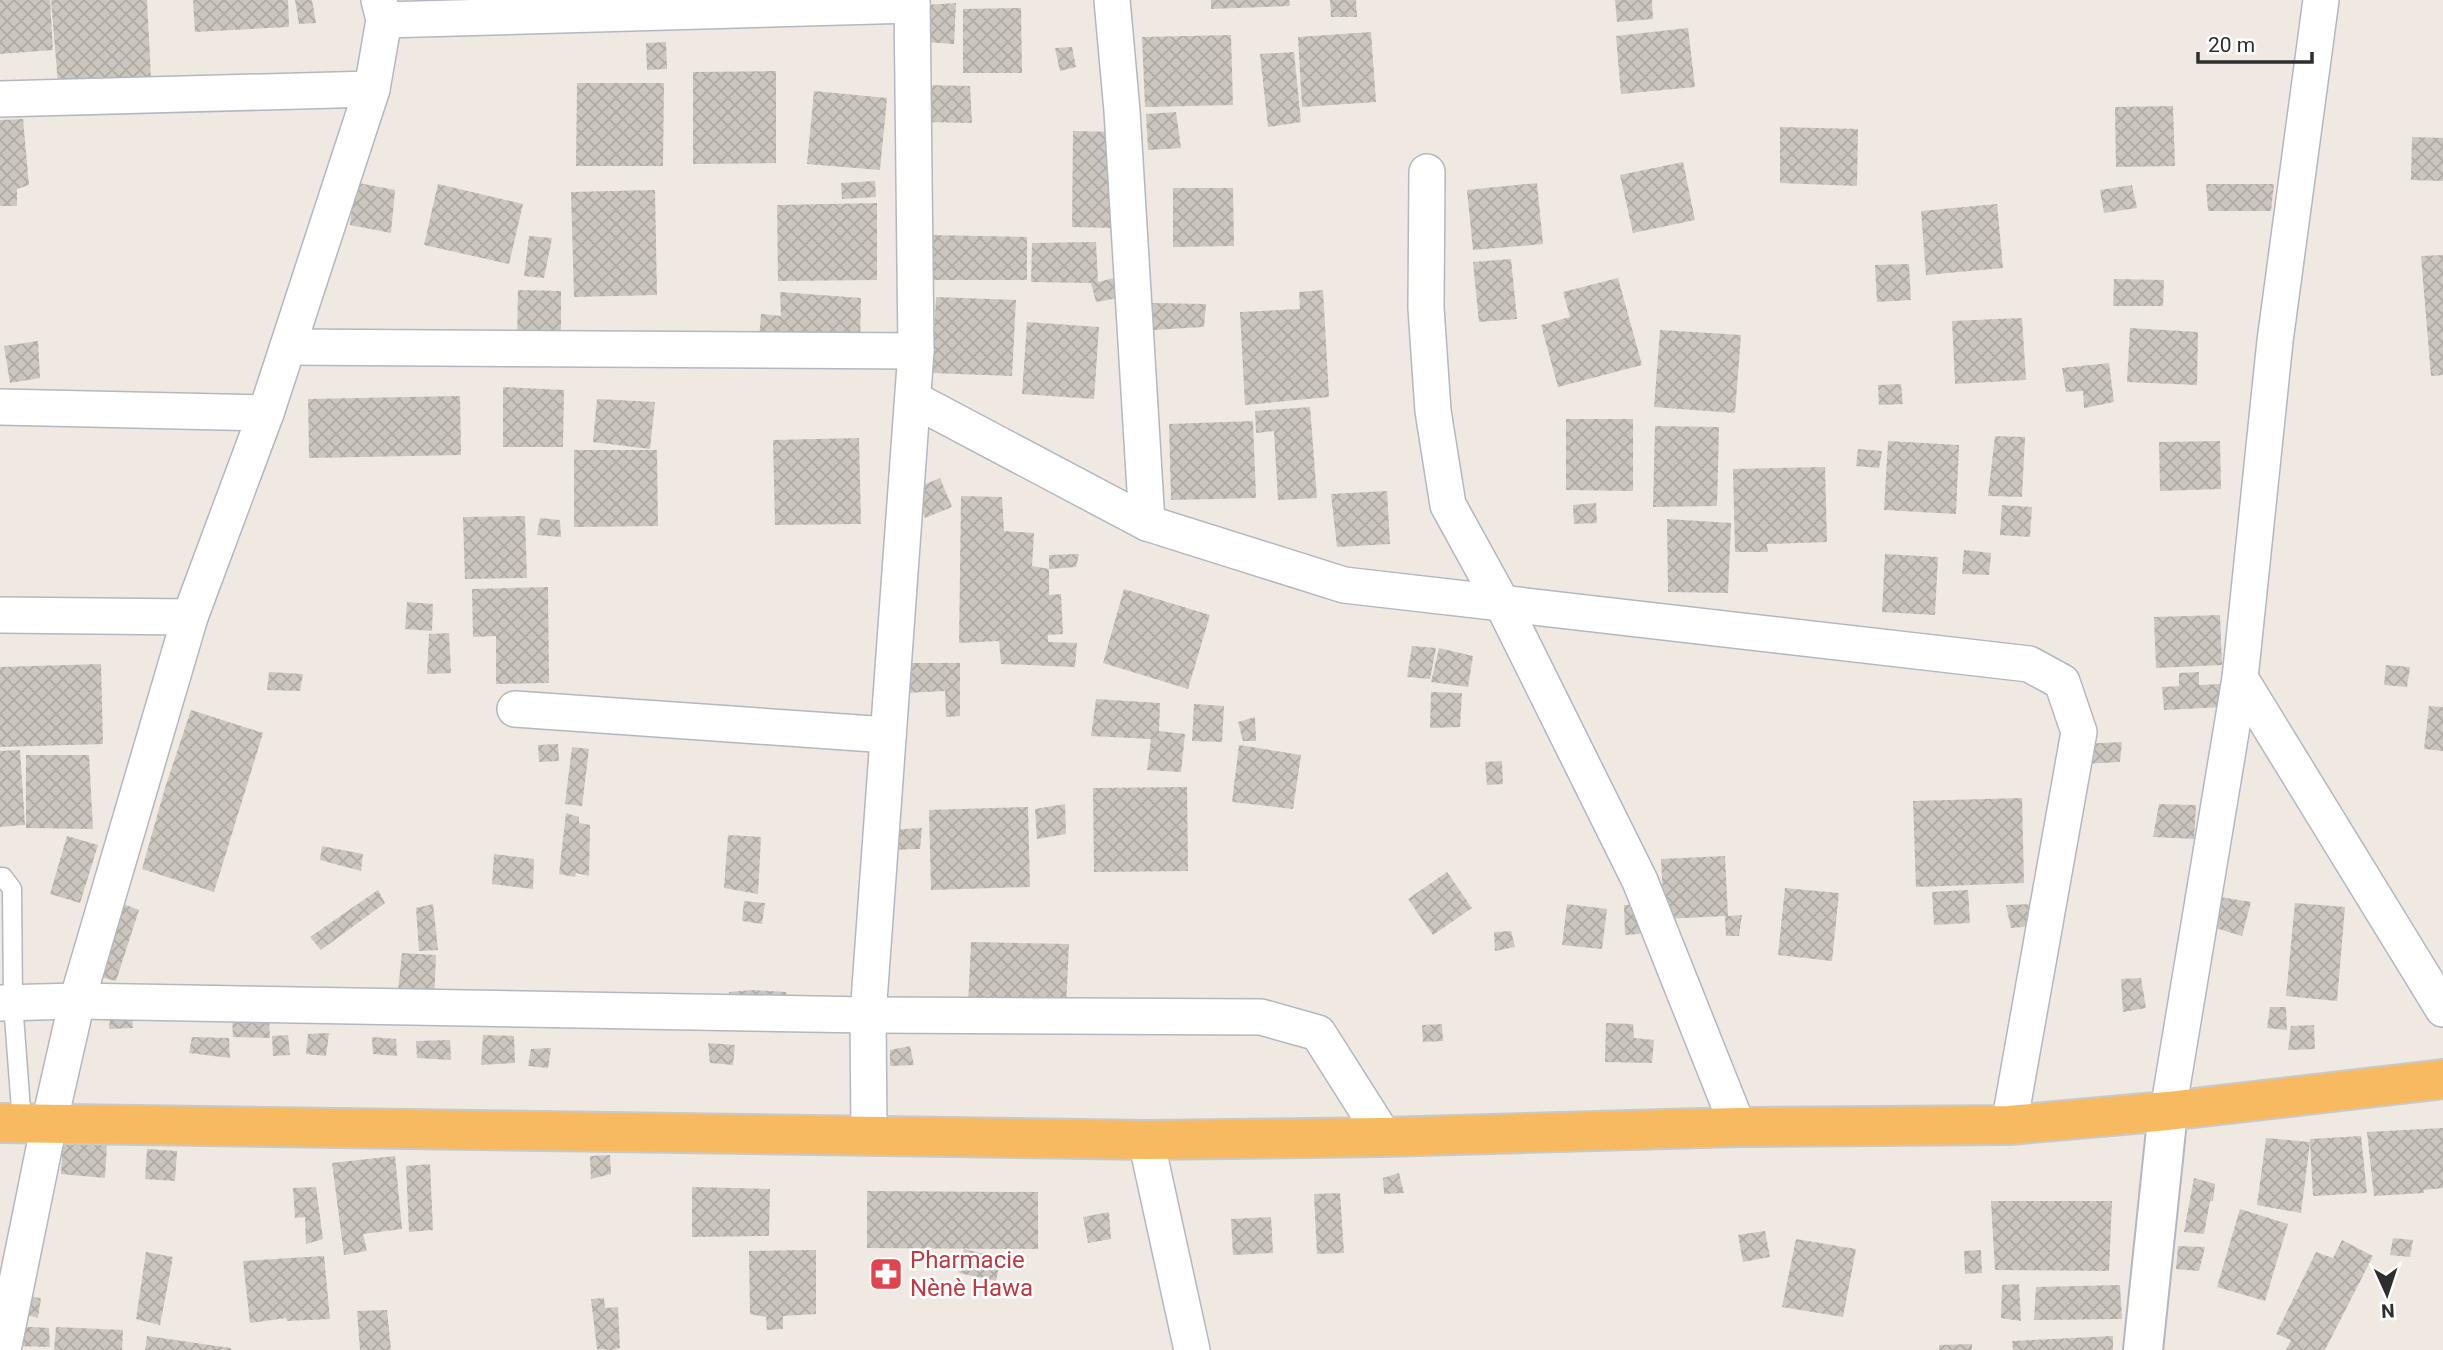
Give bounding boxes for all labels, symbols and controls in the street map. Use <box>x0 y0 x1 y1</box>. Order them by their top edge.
scale bar <box>2198 21 2312 65</box>
text: 20 m <box>2208 33 2255 57</box>
place label: Pharmacie Nènè Hawa <box>910 1246 1033 1302</box>
pharmacy icon: Pharmacie Nènè Hawa <box>867 1255 905 1293</box>
north arrow <box>2352 1259 2422 1329</box>
text: N <box>2381 1299 2395 1322</box>

